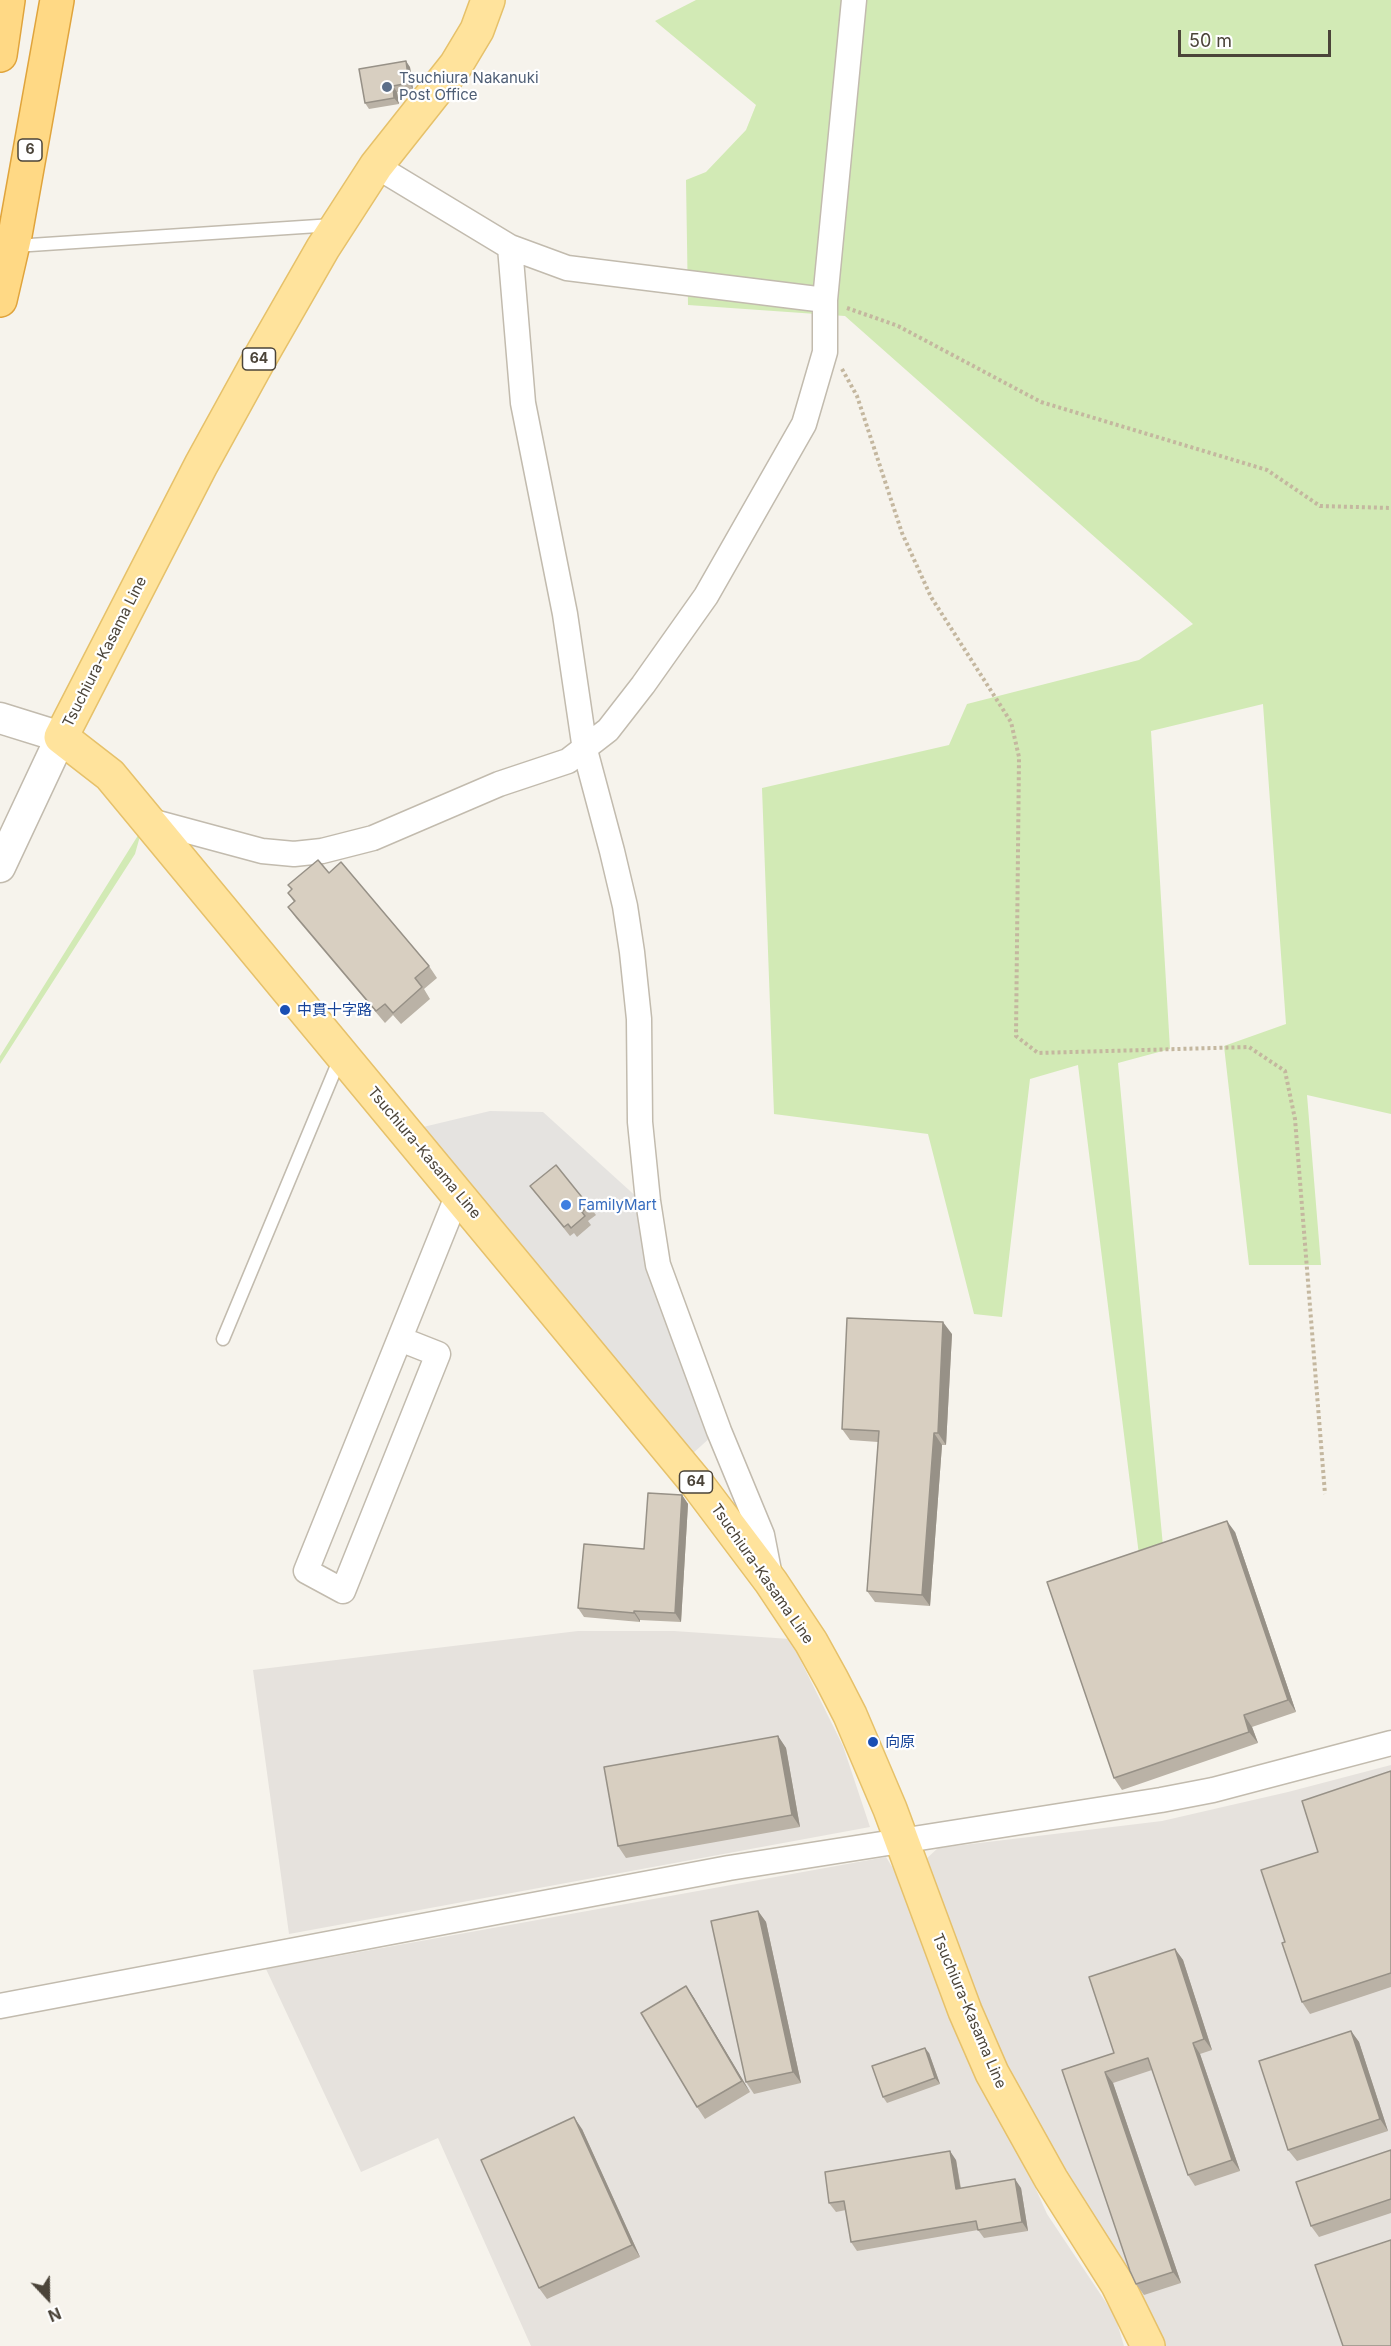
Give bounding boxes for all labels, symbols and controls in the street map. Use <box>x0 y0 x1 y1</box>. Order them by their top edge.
scale bar <box>1181 18 1334 56</box>
text: 50 m <box>1189 30 1232 51</box>
place label: Tsuchiura Nakanuki Post Office <box>399 69 539 104</box>
marker: Tsuchiura Nakanuki Post Office <box>380 80 394 94</box>
road number: 6 <box>18 139 42 161</box>
road number: 64 <box>242 348 276 370</box>
street label: Tsuchiura-Kasama Line <box>59 574 151 730</box>
place label: 中貫十字路 <box>297 1001 372 1019</box>
marker: 中貫十字路 <box>278 1003 292 1017</box>
street label: Tsuchiura-Kasama Line <box>364 1083 484 1223</box>
place label: FamilyMart <box>578 1196 657 1214</box>
marker: FamilyMart <box>559 1198 573 1212</box>
road number: 64 <box>680 1471 712 1493</box>
street label: Tsuchiura-Kasama Line <box>707 1501 817 1647</box>
place label: 向原 <box>885 1733 915 1751</box>
marker: 向原 <box>866 1735 880 1749</box>
street label: Tsuchiura-Kasama Line <box>928 1931 1010 2091</box>
north arrow <box>18 2268 78 2328</box>
text: N <box>45 2303 64 2326</box>

